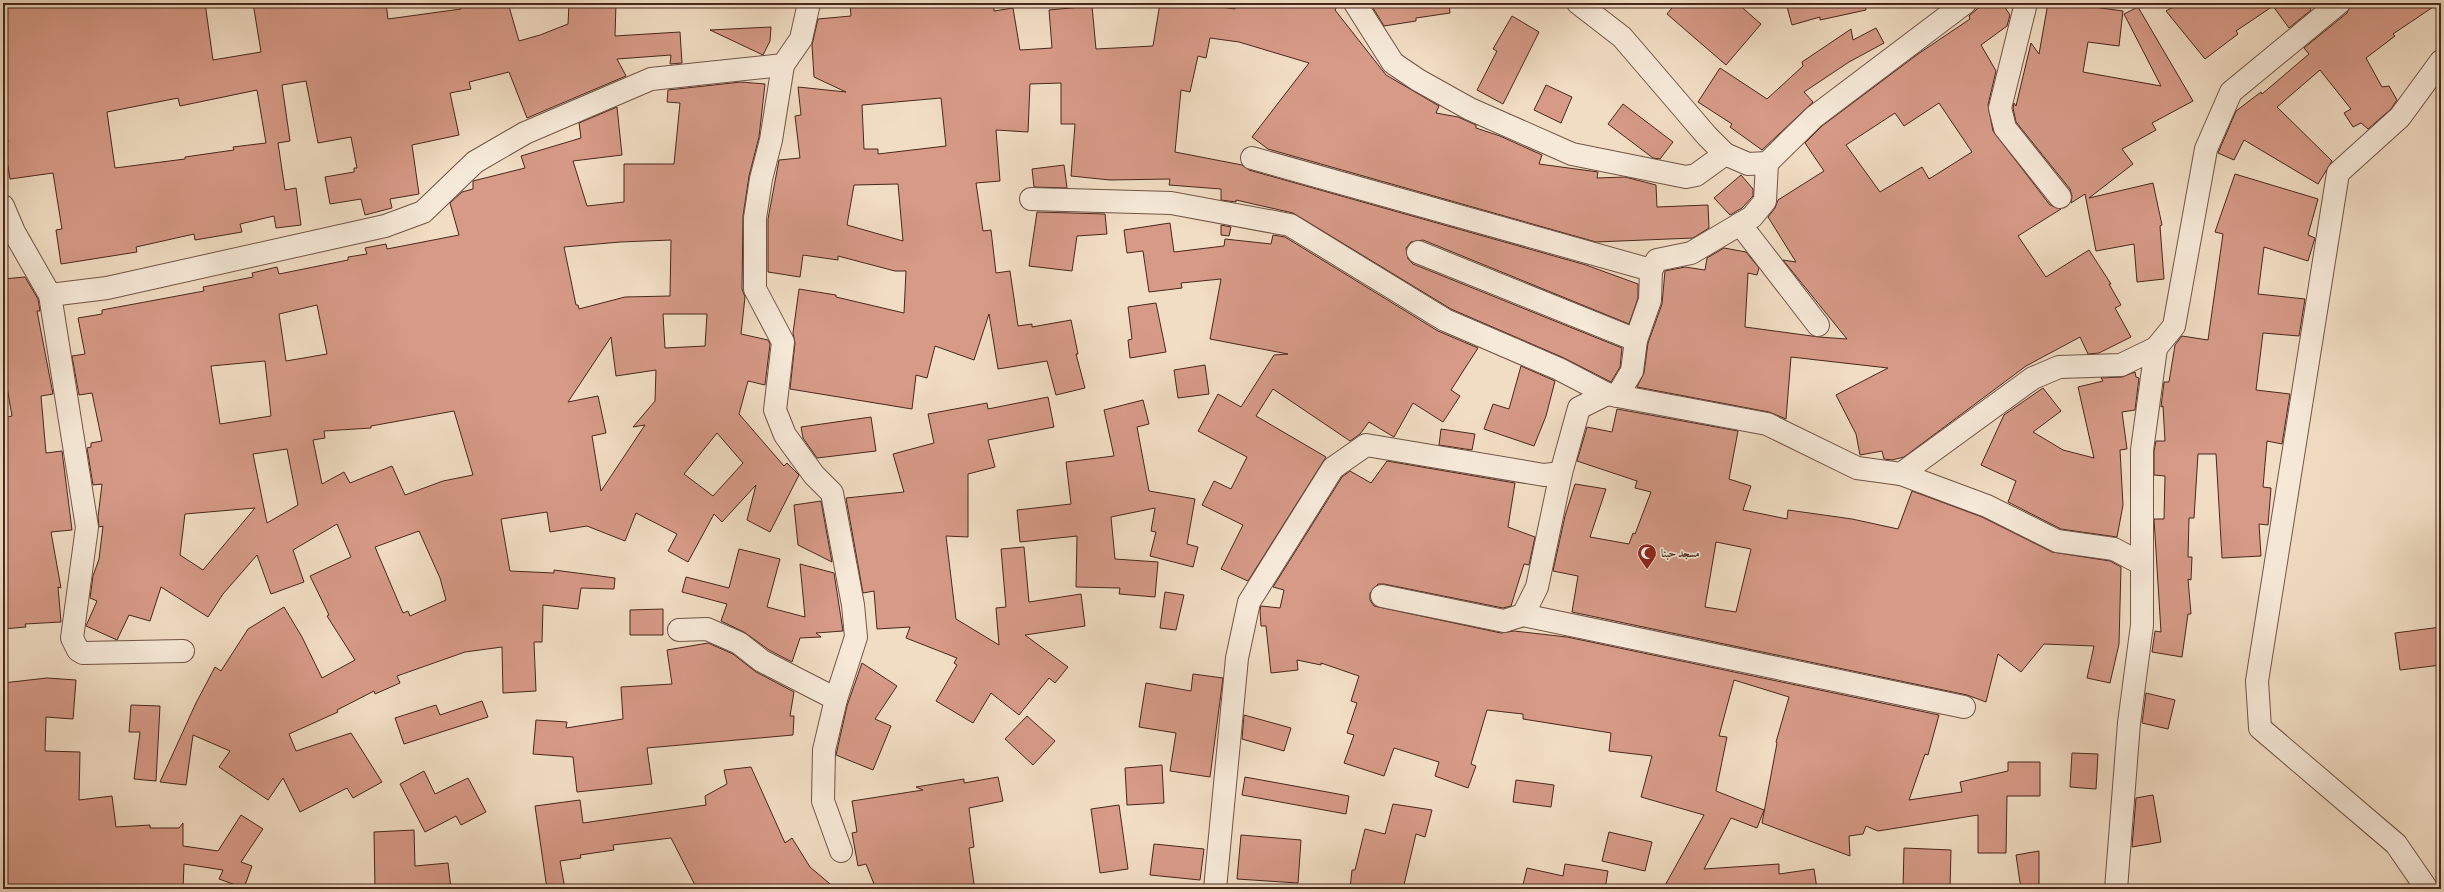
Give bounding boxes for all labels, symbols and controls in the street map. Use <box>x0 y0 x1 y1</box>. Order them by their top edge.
mosque icon: مسجد حبنا <box>1636 542 1658 570</box>
place label: مسجد حبنا <box>1661 546 1700 561</box>

